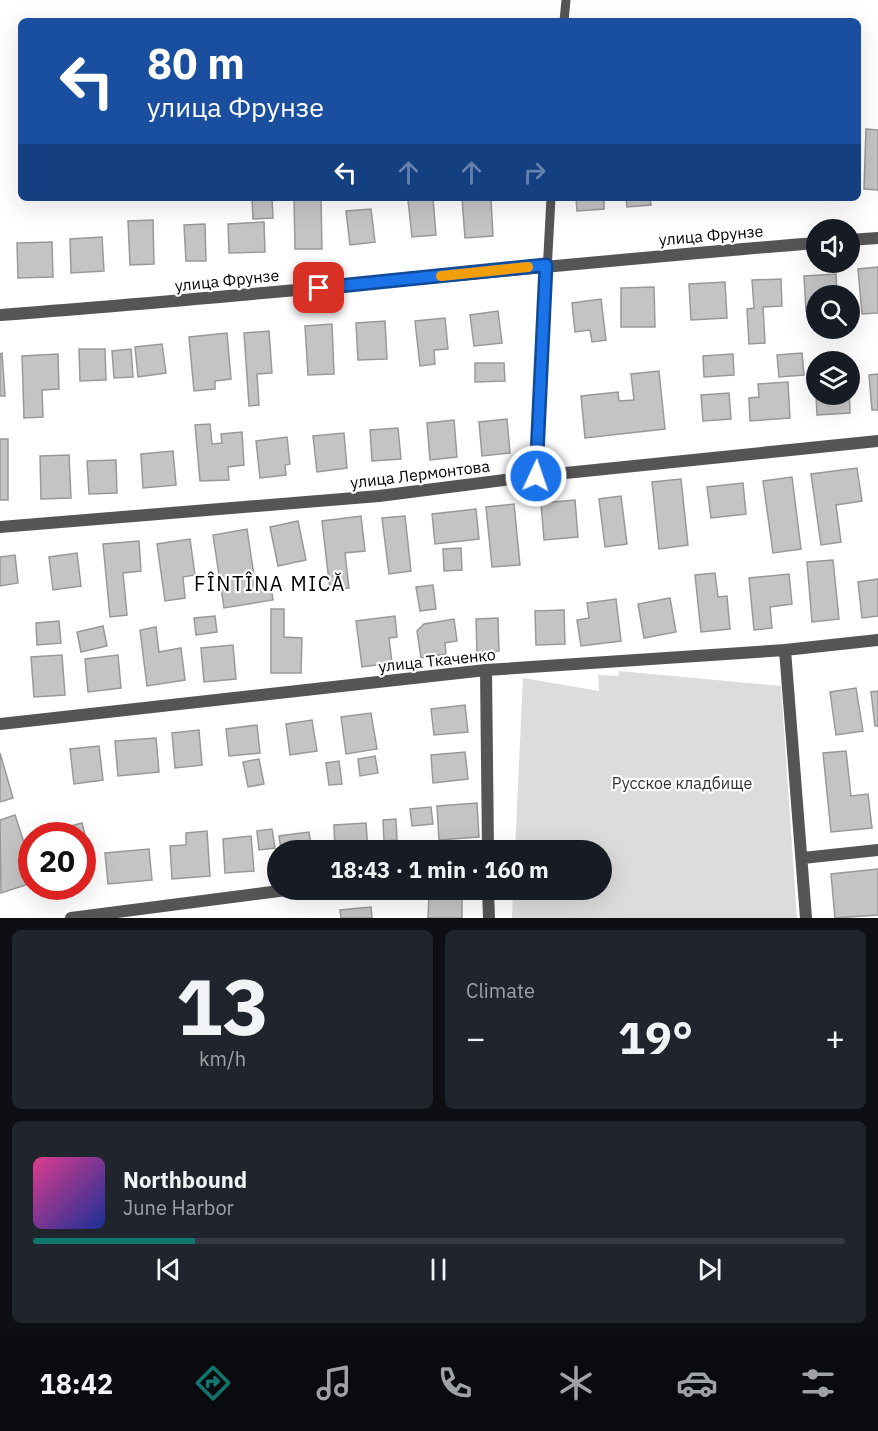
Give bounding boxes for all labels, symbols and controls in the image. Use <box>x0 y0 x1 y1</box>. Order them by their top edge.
text: 80 m <box>147 36 245 91</box>
icon: left <box>48 42 126 120</box>
text: улица Фрунзе <box>147 89 324 124</box>
icon: left <box>329 156 362 189</box>
icon: ahead <box>392 156 425 189</box>
icon: ahead <box>455 156 488 189</box>
icon: right <box>518 156 551 189</box>
map controls <box>806 219 860 405</box>
button: sound <box>806 219 860 273</box>
street label: улица Фрунзе <box>658 220 764 250</box>
pin <box>293 262 344 313</box>
street label: улица Фрунзе <box>174 265 280 295</box>
icon: arrive <box>302 271 335 304</box>
button: search <box>806 285 860 339</box>
button: layers <box>806 351 860 405</box>
position arrow <box>504 444 568 508</box>
street label: улица Лермонтова <box>349 455 491 492</box>
district label: FÎNTÎNA MICĂ <box>194 570 346 597</box>
street label: улица Ткаченко <box>377 644 497 676</box>
park label: Русское кладбище <box>612 773 752 793</box>
speed limit sign: 20 <box>18 822 96 900</box>
text: 18:43 · 1 min · 160 m <box>330 855 549 884</box>
text: 13 <box>176 955 269 1056</box>
text: Climate <box>466 977 535 1004</box>
text: 19° <box>618 1008 693 1066</box>
text: − <box>466 1016 486 1059</box>
text: + <box>825 1016 845 1059</box>
text: km/h <box>199 1045 246 1072</box>
text: Northbound <box>123 1165 247 1194</box>
text: June Harbor <box>123 1194 234 1221</box>
icon: previous <box>152 1253 185 1286</box>
icon: pause <box>422 1253 455 1286</box>
icon: next <box>693 1253 726 1286</box>
icon: directions <box>192 1362 234 1404</box>
icon: music <box>313 1362 355 1404</box>
icon: phone <box>434 1362 476 1404</box>
icon: climate <box>555 1362 597 1404</box>
icon: car <box>676 1362 718 1404</box>
icon: filters <box>797 1362 839 1404</box>
text: 18:42 <box>39 1366 113 1401</box>

